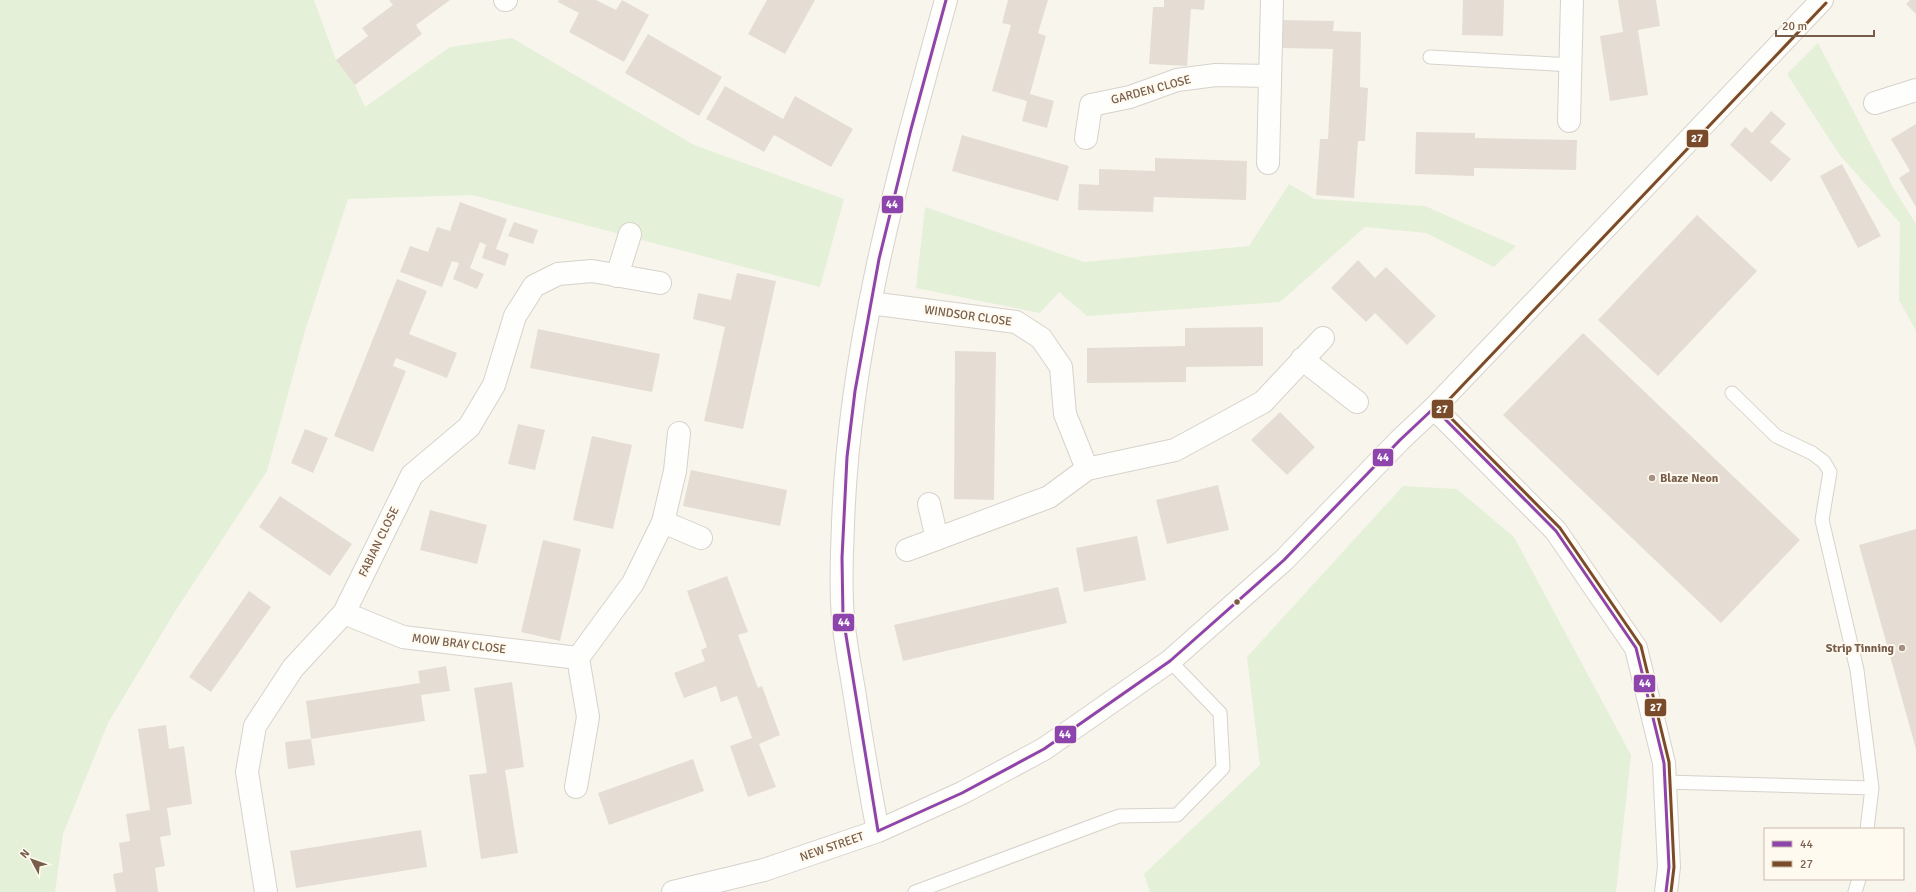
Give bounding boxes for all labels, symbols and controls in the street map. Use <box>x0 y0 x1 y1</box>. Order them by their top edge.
scale bar <box>1776 12 1874 38</box>
text: 20 m <box>1782 19 1807 34</box>
street label: GARDEN CLOSE <box>1109 72 1193 108</box>
line badge: 27 <box>1686 129 1709 148</box>
text: 27 <box>1691 132 1703 145</box>
line badge: 44 <box>881 195 904 214</box>
text: 44 <box>886 198 898 211</box>
street label: WINDSOR CLOSE <box>923 302 1013 330</box>
line badge: 27 <box>1431 399 1454 419</box>
text: 27 <box>1436 403 1448 416</box>
line badge: 44 <box>1372 448 1394 467</box>
text: 44 <box>1377 451 1389 464</box>
place label: Blaze Neon <box>1660 471 1719 486</box>
marker: Blaze Neon <box>1647 473 1657 483</box>
street label: FABIAN CLOSE <box>356 504 403 580</box>
unlabelled marker <box>1232 597 1242 607</box>
line badge: 44 <box>832 613 855 632</box>
text: 44 <box>838 616 850 629</box>
street label: MOW BRAY CLOSE <box>411 631 507 657</box>
place label: Strip Tinning <box>1826 641 1895 656</box>
marker: Strip Tinning <box>1897 643 1907 653</box>
line badge: 44 <box>1633 674 1656 693</box>
text: 44 <box>1639 677 1651 690</box>
line badge: 27 <box>1644 698 1667 717</box>
text: 27 <box>1650 701 1662 714</box>
line badge: 44 <box>1054 725 1077 744</box>
text: 44 <box>1059 728 1071 741</box>
legend <box>1764 828 1904 880</box>
street label: NEW STREET <box>798 829 866 865</box>
text: 44 <box>1800 837 1813 852</box>
north arrow <box>12 840 52 880</box>
text: N <box>17 847 32 861</box>
text: 27 <box>1800 857 1813 872</box>

